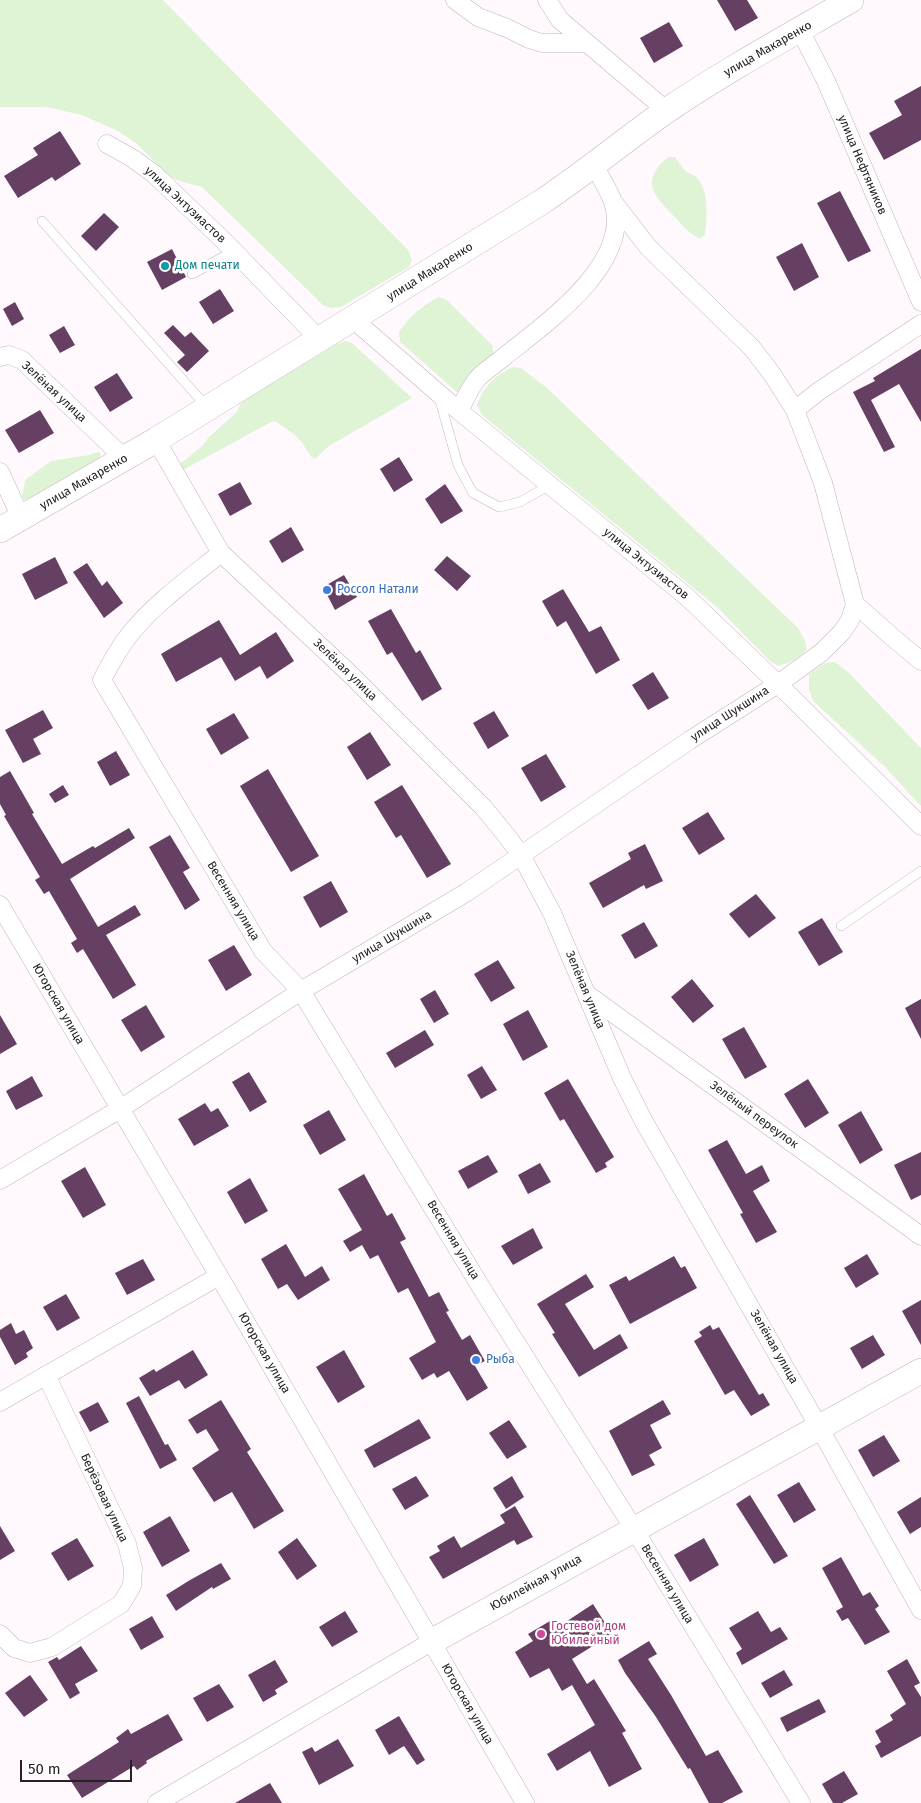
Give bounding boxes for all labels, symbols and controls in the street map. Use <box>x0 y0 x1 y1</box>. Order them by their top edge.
street label: улица Макаренко <box>722 18 814 80</box>
street label: улица Нефтяников <box>835 113 889 217</box>
street label: улица Энтузиастов <box>141 164 229 246</box>
street label: улица Макаренко <box>384 240 476 304</box>
place label: Дом печати <box>175 259 240 273</box>
marker: Дом печати <box>159 260 171 272</box>
street label: Зелёная улица <box>19 358 89 426</box>
street label: улица Макаренко <box>38 451 130 513</box>
street label: улица Энтузиастов <box>600 525 692 603</box>
place label: Россол Натали <box>337 583 419 597</box>
marker: Россол Натали <box>321 584 333 596</box>
street label: Зелёная улица <box>310 636 380 704</box>
street label: улица Шукшина <box>688 683 772 745</box>
street label: Весенняя улица <box>204 859 262 943</box>
street label: улица Шукшина <box>350 908 434 966</box>
street label: Зелёная улица <box>562 949 608 1031</box>
street label: Югорская улица <box>29 961 87 1047</box>
street label: Зелёный переулок <box>707 1078 801 1152</box>
street label: Весенняя улица <box>424 1198 482 1282</box>
street label: Зелёная улица <box>747 1307 801 1387</box>
street label: Югорская улица <box>235 1310 293 1396</box>
place label: Рыба <box>486 1353 515 1367</box>
marker: Рыба <box>470 1354 482 1366</box>
street label: Берёзовая улица <box>77 1451 131 1545</box>
street label: Весенняя улица <box>638 1542 696 1626</box>
street label: Юбилейная улица <box>488 1552 584 1614</box>
place label: Гостевой дом Юбилейный <box>551 1620 626 1648</box>
marker: Гостевой дом Юбилейный <box>535 1628 547 1640</box>
street label: Югорская улица <box>438 1661 496 1747</box>
scale bar <box>22 1750 135 1782</box>
text: 50 m <box>28 1760 61 1778</box>

